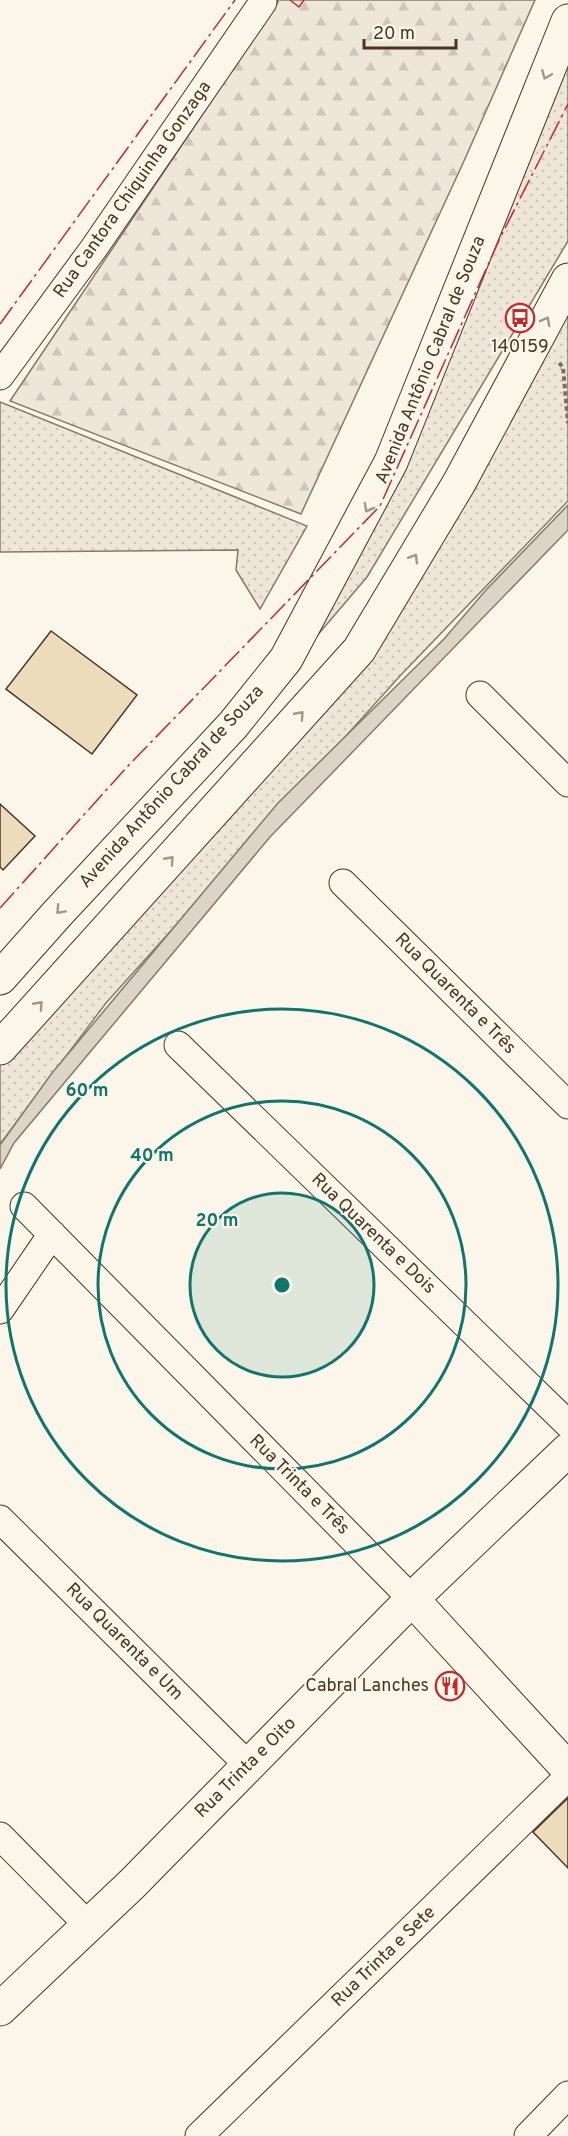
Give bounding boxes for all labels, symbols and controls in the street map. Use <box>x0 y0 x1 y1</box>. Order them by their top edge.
scale bar <box>364 12 456 50</box>
text: 20 m <box>373 23 415 46</box>
one-way arrow <box>541 69 553 80</box>
street label: Rua Cantora Chiquinha Gonzaga <box>49 77 217 303</box>
street label: Avenida Antônio Cabral de Souza <box>371 233 491 487</box>
bus stop icon: 140159 <box>504 302 536 334</box>
one-way arrow <box>539 317 550 327</box>
place label: 140159 <box>491 336 549 359</box>
one-way arrow <box>363 501 375 512</box>
one-way arrow <box>407 554 419 564</box>
street label: Avenida Antônio Cabral de Souza <box>75 681 269 893</box>
one-way arrow <box>293 711 304 722</box>
one-way arrow <box>163 856 174 867</box>
one-way arrow <box>56 904 67 914</box>
street label: Rua Quarenta e Três <box>389 928 521 1060</box>
one-way arrow <box>32 1001 43 1012</box>
text: 60 m <box>65 1080 109 1103</box>
text: 40 m <box>130 1145 174 1168</box>
street label: Rua Quarenta e Dois <box>306 1169 440 1299</box>
text: 20 m <box>195 1210 239 1233</box>
centre of rings <box>272 1275 292 1295</box>
street label: Rua Trinta e Três <box>244 1430 354 1540</box>
street label: Rua Quarenta e Um <box>60 1578 188 1706</box>
restaurant icon: Cabral Lanches <box>434 1670 466 1702</box>
place label: Cabral Lanches <box>305 1675 429 1698</box>
street label: Rua Trinta e Oito <box>191 1713 301 1823</box>
street label: Rua Trinta e Sete <box>327 1902 441 2012</box>

